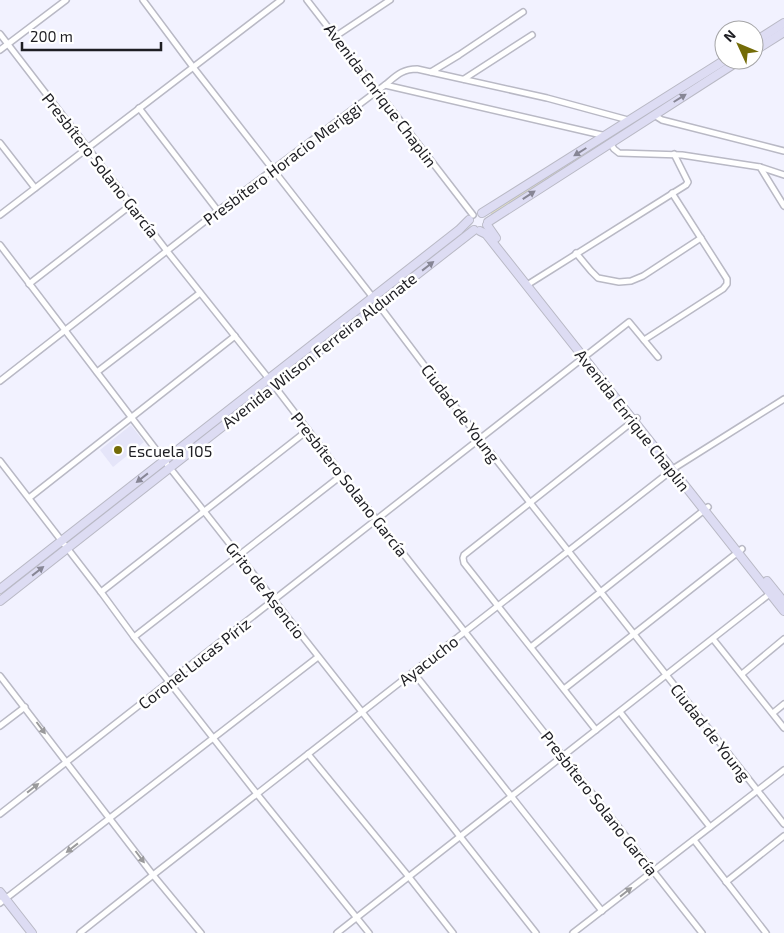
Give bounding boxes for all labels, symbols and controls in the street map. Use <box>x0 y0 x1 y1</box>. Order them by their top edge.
street label: Avenida Enrique Chaplin <box>321 19 441 171</box>
scale bar <box>22 20 161 52</box>
north arrow <box>714 20 764 70</box>
text: N <box>720 26 739 45</box>
text: 200 m <box>30 27 73 45</box>
street label: Presbítero Solano García <box>39 89 163 241</box>
one-way arrow <box>673 93 687 103</box>
street label: Presbítero Horacio Meriggi <box>199 97 365 229</box>
one-way arrow <box>574 147 587 157</box>
one-way arrow <box>522 191 535 200</box>
one-way arrow <box>421 260 434 271</box>
street label: Avenida Wilson Ferreira Aldunate <box>218 268 420 432</box>
street label: Avenida Enrique Chaplin <box>572 345 694 495</box>
street label: Ciudad de Young <box>418 360 504 466</box>
street label: Presbítero Solano García <box>288 408 412 560</box>
place label: Escuela 105 <box>128 441 212 460</box>
marker: Escuela 105 <box>112 444 124 456</box>
one-way arrow <box>136 473 149 483</box>
street label: Grito de Asencio <box>223 538 309 642</box>
one-way arrow <box>31 565 44 576</box>
street label: Coronel Lucas Píriz <box>134 613 254 713</box>
street label: Ayacucho <box>395 631 461 689</box>
street label: Ciudad de Young <box>667 680 755 785</box>
one-way arrow <box>35 721 46 734</box>
street label: Presbítero Solano García <box>538 727 662 879</box>
one-way arrow <box>26 783 39 794</box>
one-way arrow <box>66 842 79 853</box>
one-way arrow <box>135 850 145 864</box>
one-way arrow <box>619 887 632 898</box>

